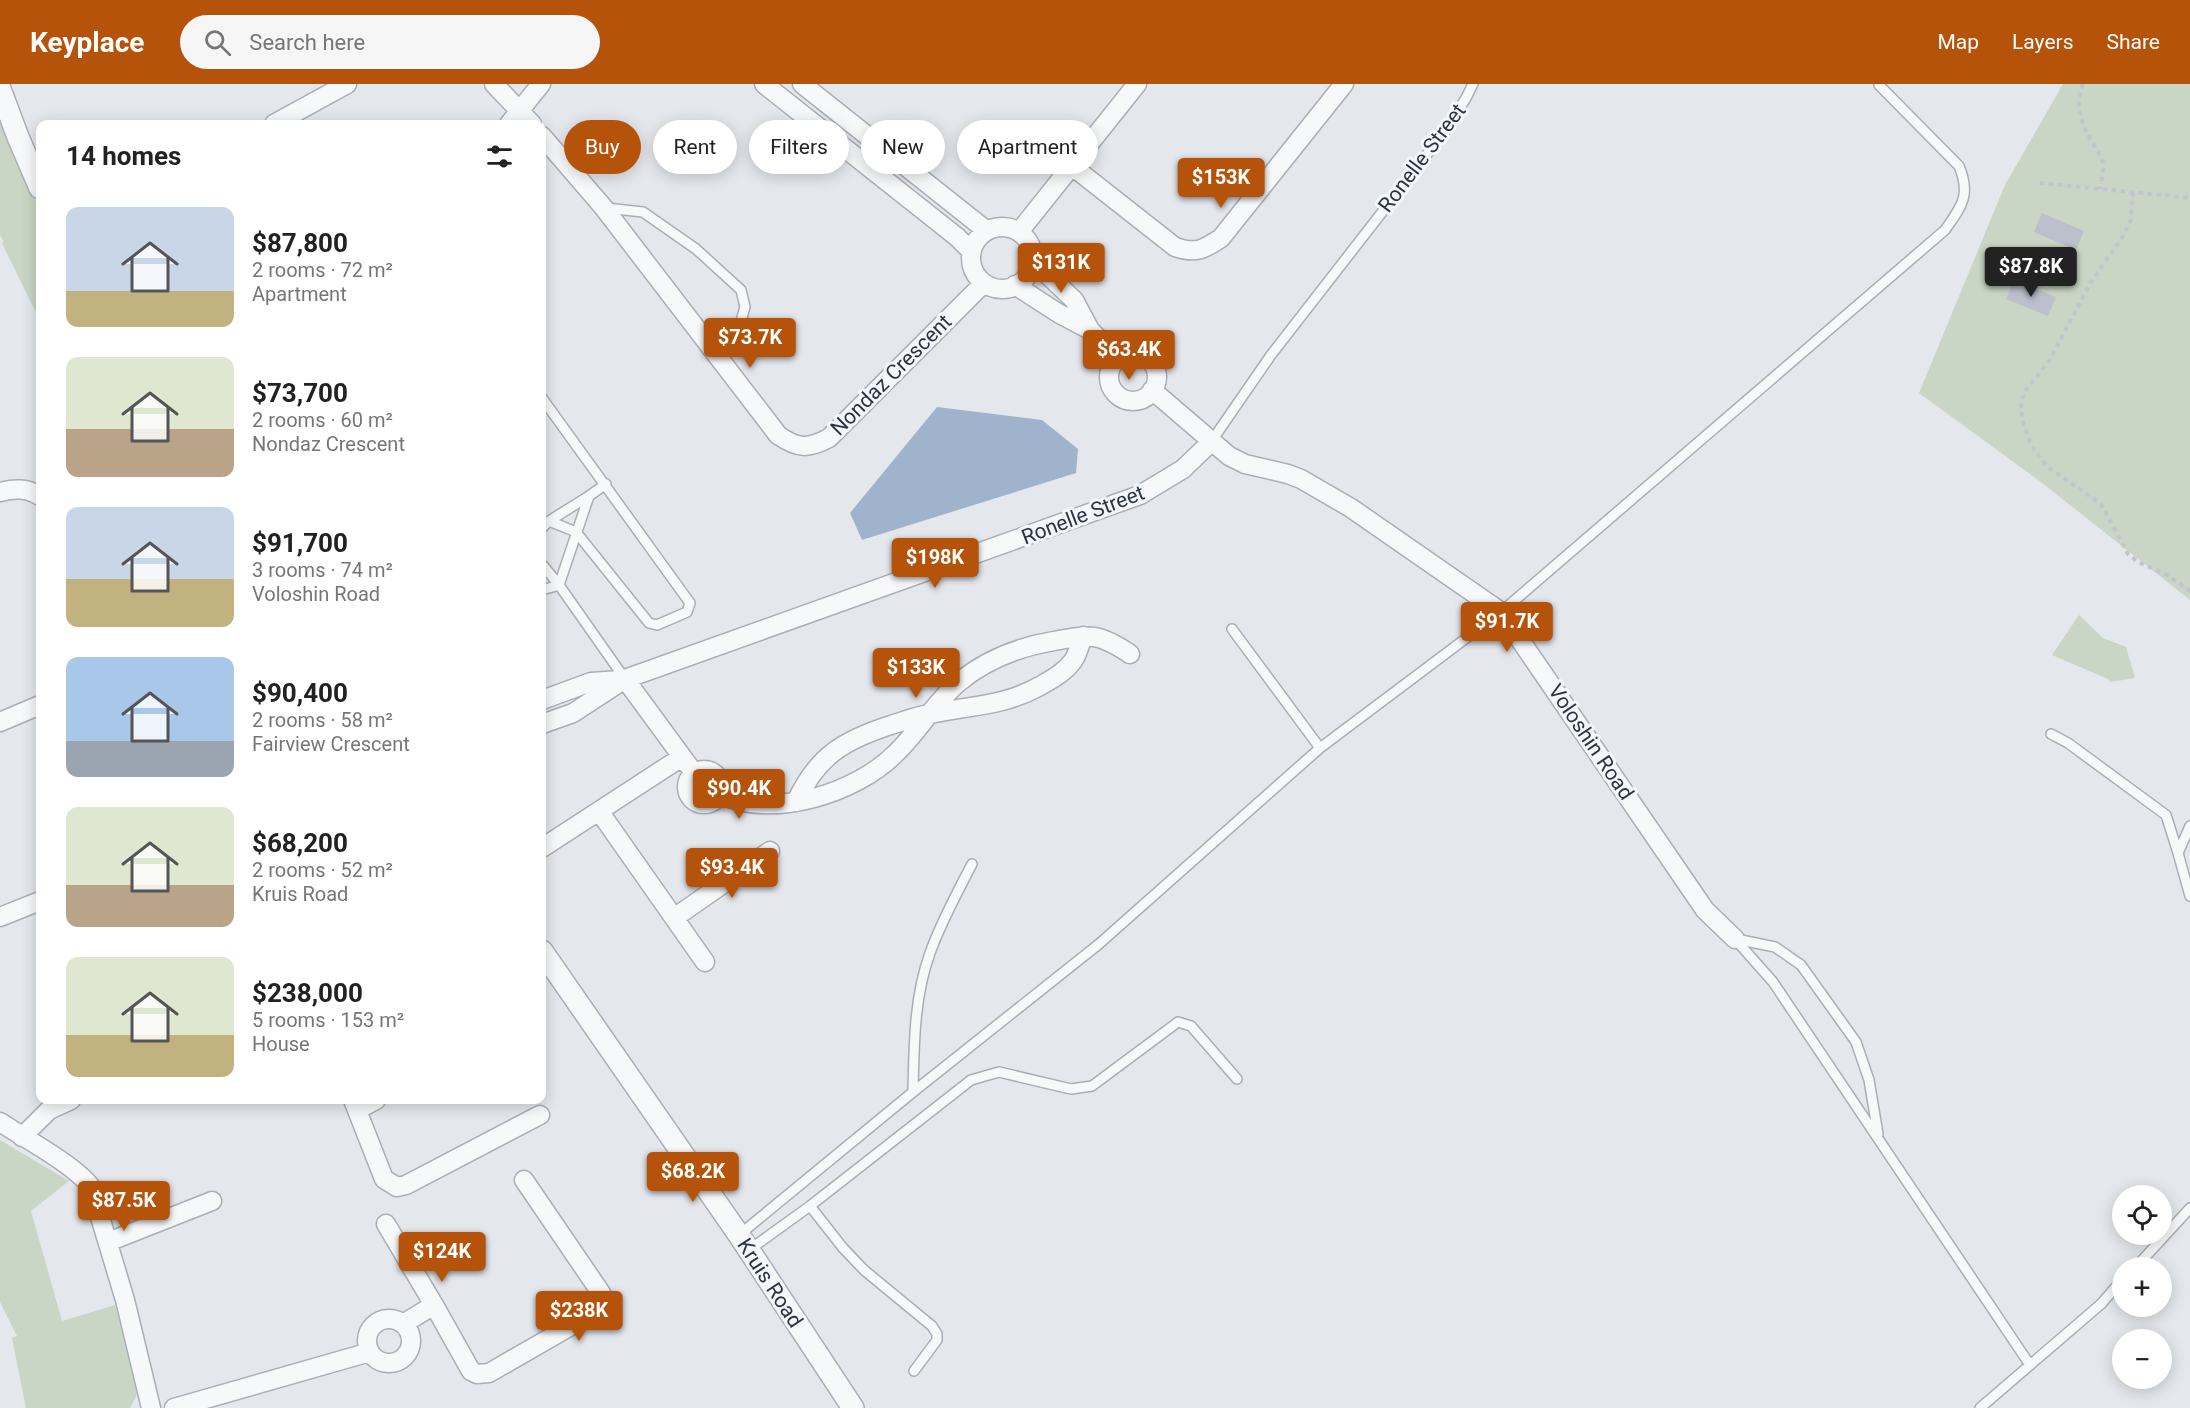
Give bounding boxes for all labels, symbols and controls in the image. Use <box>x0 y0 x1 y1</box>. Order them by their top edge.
search box <box>180 15 600 69</box>
text: Keyplace <box>30 26 144 59</box>
icon: search <box>201 26 234 59</box>
text: Search here <box>249 30 365 55</box>
text: Map <box>1937 30 1979 54</box>
text: Layers <box>2012 30 2073 54</box>
text: Share <box>2106 30 2160 54</box>
street label: Ronelle Street <box>1373 99 1471 217</box>
chip: Buy <box>564 120 641 174</box>
chip: Rent <box>653 120 737 174</box>
chip: Filters <box>749 120 849 174</box>
chip: New <box>861 120 945 174</box>
chip: Apartment <box>957 120 1098 174</box>
icon: filters <box>483 140 516 173</box>
text: 14 homes <box>66 141 181 171</box>
pin: $153K <box>1179 158 1263 209</box>
text: $153K <box>1192 165 1250 189</box>
text: $87,800 <box>252 228 348 258</box>
icon: home <box>114 231 186 303</box>
pin: $131K <box>1019 243 1103 294</box>
pin: $87.8K <box>1982 247 2080 298</box>
text: $131K <box>1032 250 1090 274</box>
text: $87.8K <box>1999 254 2063 278</box>
text: 2 rooms · 72 m² <box>252 258 393 282</box>
text: Apartment <box>252 282 347 306</box>
street label: Nondaz Crescent <box>826 310 956 440</box>
pin: $73.7K <box>701 318 799 369</box>
text: $73.7K <box>718 325 782 349</box>
pin: $63.4K <box>1080 330 1178 381</box>
text: $63.4K <box>1097 337 1161 361</box>
text: $73,700 <box>252 378 348 408</box>
icon: home <box>114 381 186 453</box>
text: 2 rooms · 60 m² <box>252 408 393 432</box>
text: Nondaz Crescent <box>252 432 405 456</box>
street label: Ronelle Street <box>1018 481 1148 549</box>
text: $91,700 <box>252 528 348 558</box>
icon: home <box>114 531 186 603</box>
pin: $198K <box>893 538 977 589</box>
text: $198K <box>906 545 964 569</box>
text: 3 rooms · 74 m² <box>252 558 393 582</box>
text: Voloshin Road <box>252 582 380 606</box>
pin: $91.7K <box>1458 602 1556 653</box>
text: $91.7K <box>1475 609 1539 633</box>
pin: $133K <box>874 648 958 699</box>
text: $133K <box>887 655 945 679</box>
text: $90,400 <box>252 678 348 708</box>
street label: Voloshin Road <box>1543 680 1639 804</box>
icon: home <box>114 681 186 753</box>
text: 2 rooms · 58 m² <box>252 708 393 732</box>
text: Fairview Crescent <box>252 732 410 756</box>
pin: $90.4K <box>690 769 788 820</box>
text: $90.4K <box>707 776 771 800</box>
text: $68,200 <box>252 828 348 858</box>
icon: home <box>114 831 186 903</box>
pin: $93.4K <box>683 848 781 899</box>
text: $93.4K <box>700 855 764 879</box>
text: 2 rooms · 52 m² <box>252 858 393 882</box>
text: Kruis Road <box>252 882 348 906</box>
text: $238,000 <box>252 978 363 1008</box>
icon: home <box>114 981 186 1053</box>
text: 5 rooms · 153 m² <box>252 1008 404 1032</box>
text: House <box>252 1032 310 1056</box>
pin: $68.2K <box>644 1152 742 1203</box>
text: $68.2K <box>661 1159 725 1183</box>
pin: $87.5K <box>75 1181 173 1232</box>
map controls <box>2112 1185 2172 1389</box>
button: locate <box>2112 1185 2172 1245</box>
text: $87.5K <box>92 1188 156 1212</box>
pin: $124K <box>400 1232 484 1283</box>
street label: Kruis Road <box>732 1234 808 1332</box>
text: $124K <box>413 1239 471 1263</box>
button: + <box>2112 1257 2172 1317</box>
pin: $238K <box>537 1291 621 1342</box>
text: $238K <box>550 1298 608 1322</box>
button: − <box>2112 1329 2172 1389</box>

